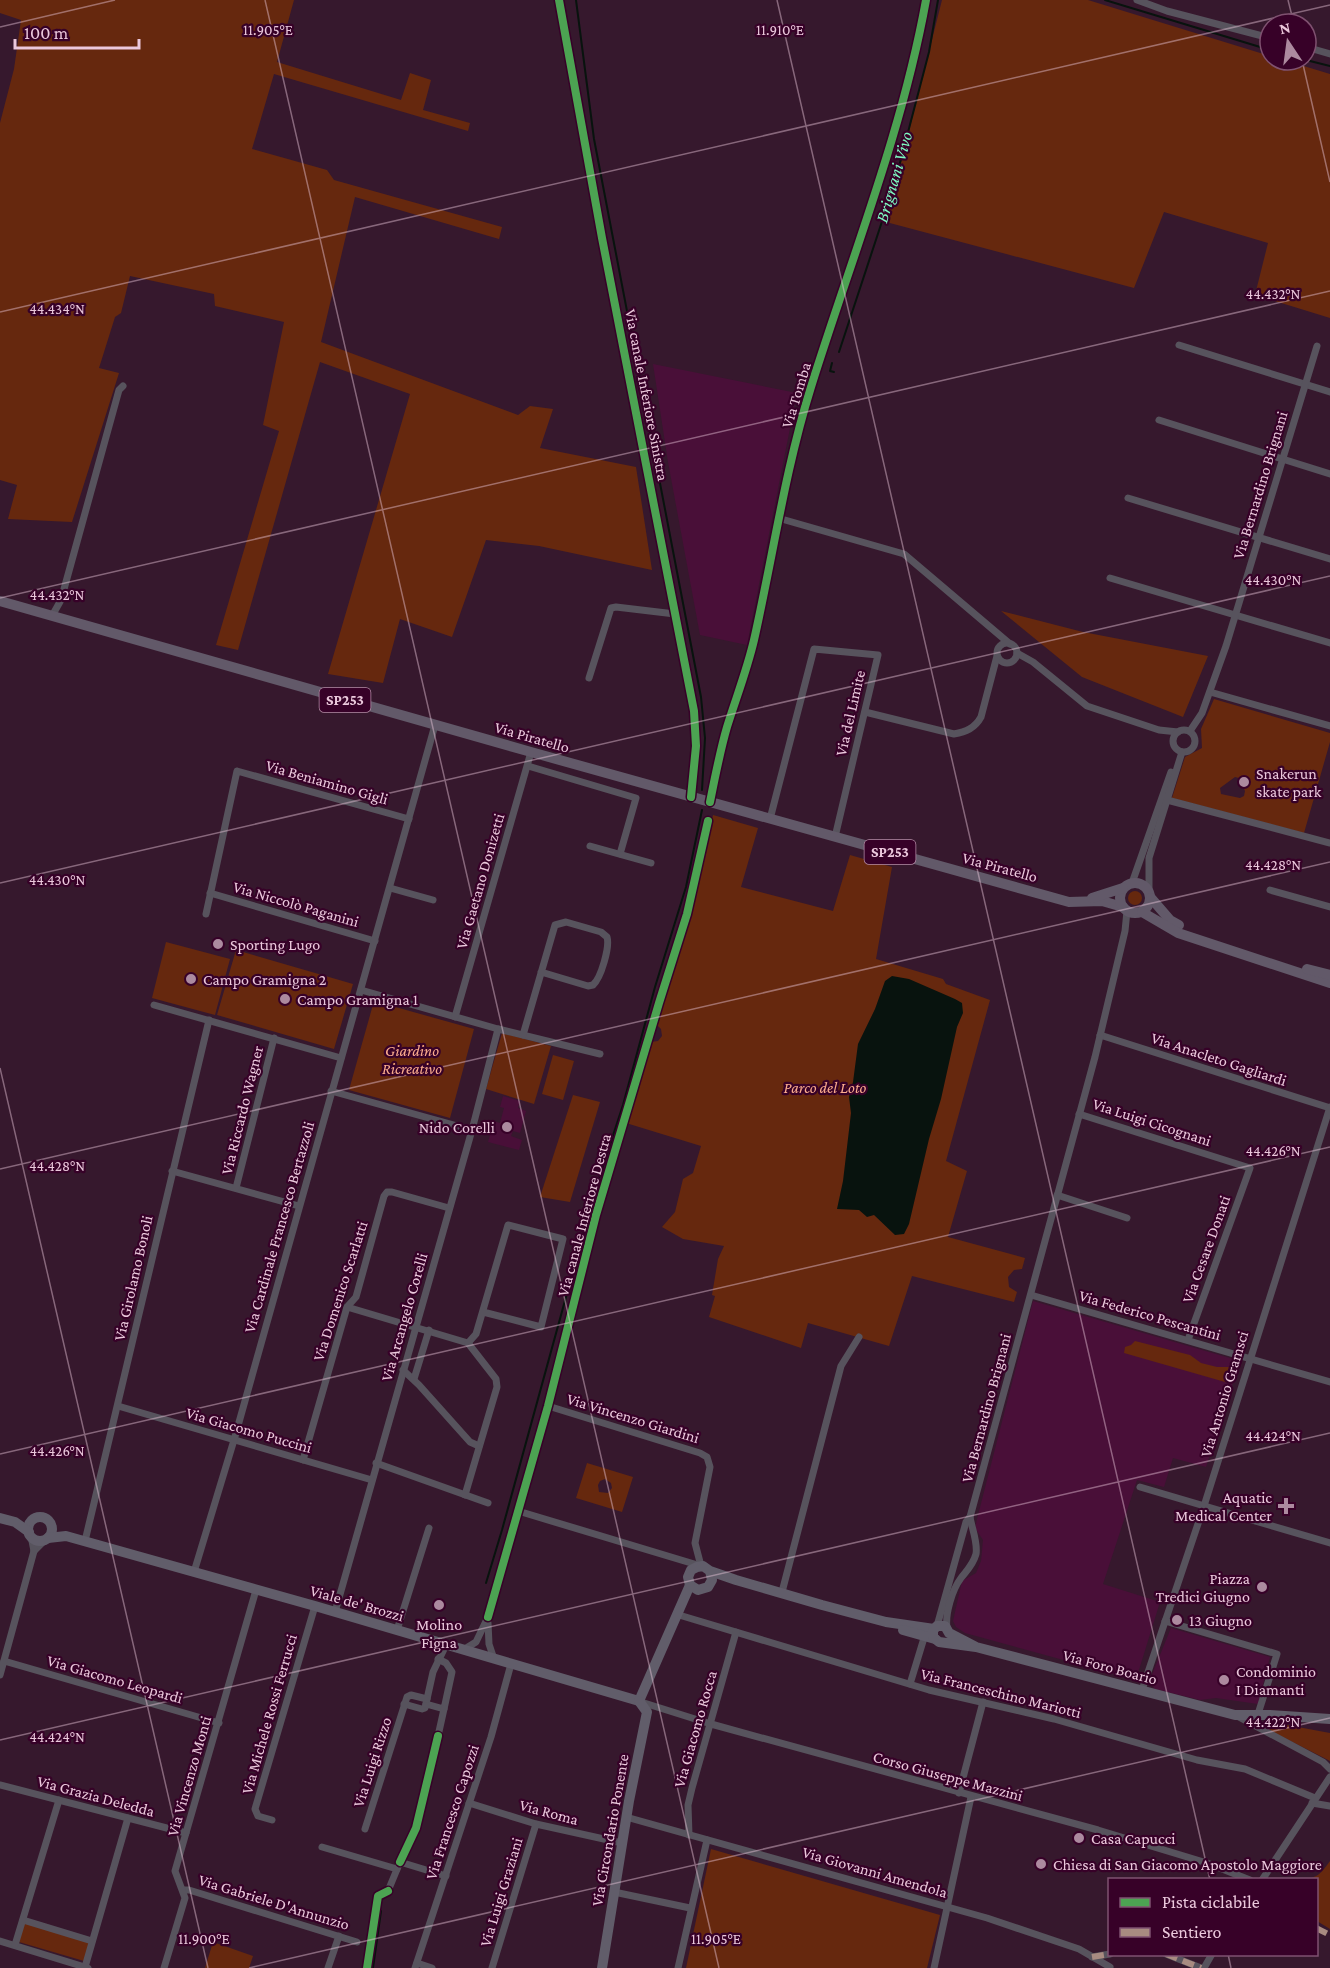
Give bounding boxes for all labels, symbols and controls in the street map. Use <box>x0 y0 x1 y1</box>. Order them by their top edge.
scale bar <box>15 12 140 50</box>
north arrow <box>1258 12 1318 72</box>
text: N <box>1278 18 1292 37</box>
text: 11.905°E <box>243 22 293 38</box>
text: 11.910°E <box>756 22 804 38</box>
text: 100 m <box>24 23 69 43</box>
water label: Brignani Vivo <box>871 129 917 225</box>
text: 44.432°N <box>1246 286 1301 302</box>
text: 44.434°N <box>29 301 85 317</box>
street label: Via canale Inferiore Sinistra <box>622 308 672 483</box>
street label: Via Tomba <box>778 359 814 430</box>
street label: Via Bernardino Brignani <box>1229 409 1292 561</box>
text: 44.430°N <box>1245 572 1301 588</box>
text: 44.432°N <box>30 587 85 603</box>
street label: Via del Limite <box>832 668 868 758</box>
road number: SP253 <box>320 688 370 712</box>
street label: Via Piratello <box>493 718 571 756</box>
street label: Via Beniamino Gigli <box>264 756 390 809</box>
place label: Snakerun skate park <box>1256 765 1322 801</box>
marker: Snakerun skate park <box>1237 775 1251 789</box>
street label: Via Gaetano Donizetti <box>453 811 507 951</box>
road number: SP253 <box>864 840 916 864</box>
street label: Via Piratello <box>961 849 1039 885</box>
text: 44.428°N <box>1245 857 1301 873</box>
text: 44.430°N <box>29 872 85 888</box>
street label: Via Niccolò Paganini <box>231 878 361 931</box>
place label: Sporting Lugo <box>230 936 320 954</box>
marker: Sporting Lugo <box>211 937 225 951</box>
place label: Campo Gramigna 2 <box>203 971 327 989</box>
marker: Campo Gramigna 2 <box>184 972 198 986</box>
place label: Campo Gramigna 1 <box>297 991 418 1009</box>
marker: Campo Gramigna 1 <box>278 992 292 1006</box>
street label: Via Anacleto Gagliardi <box>1149 1029 1289 1090</box>
park label: Giardino Ricreativo <box>382 1042 442 1077</box>
street label: Via Riccardo Wagner <box>218 1043 267 1176</box>
park label: Parco del Loto <box>784 1079 867 1096</box>
street label: Via Luigi Cicognani <box>1090 1095 1213 1150</box>
street label: Via Cardinale Francesco Bertazzoli <box>241 1119 317 1335</box>
place label: Nido Corelli <box>419 1119 495 1136</box>
marker: Nido Corelli <box>500 1120 514 1134</box>
street label: Via canale Inferiore Destra <box>554 1131 614 1298</box>
text: 44.426°N <box>1245 1143 1301 1159</box>
text: 44.428°N <box>29 1158 85 1174</box>
street label: Via Cesare Donati <box>1179 1193 1233 1305</box>
street label: Via Girolamo Bonoli <box>110 1214 156 1342</box>
street label: Via Domenico Scarlatti <box>309 1219 371 1363</box>
street label: Via Arcangelo Corelli <box>378 1251 431 1383</box>
street label: Via Federico Pescantini <box>1077 1287 1223 1343</box>
street label: Via Antonio Gramsci <box>1197 1329 1251 1459</box>
street label: Via Bernardino Brignani <box>958 1332 1015 1485</box>
street label: Via Vincenzo Giardini <box>565 1390 701 1446</box>
street label: Via Giacomo Puccini <box>184 1404 314 1456</box>
text: 44.424°N <box>1245 1428 1301 1444</box>
text: 44.426°N <box>29 1443 85 1459</box>
place label: Aquatic Medical Center <box>1175 1489 1272 1524</box>
marker: Aquatic Medical Center <box>1277 1497 1295 1515</box>
place label: Piazza Tredici Giugno <box>1155 1570 1251 1606</box>
marker: Piazza Tredici Giugno <box>1255 1580 1269 1594</box>
street label: Viale de' Brozzi <box>308 1582 406 1624</box>
marker: Molino Figna <box>432 1598 446 1612</box>
place label: 13 Giugno <box>1189 1612 1252 1630</box>
marker: 13 Giugno <box>1170 1613 1184 1627</box>
place label: Molino Figna <box>416 1616 462 1652</box>
street label: Via Michele Rossi Ferrucci <box>238 1632 300 1796</box>
street label: Via Foro Boario <box>1061 1646 1159 1688</box>
street label: Via Giacomo Leopardi <box>45 1652 185 1707</box>
place label: Condominio I Diamanti <box>1236 1663 1316 1698</box>
street label: Via Franceschino Mariotti <box>919 1665 1083 1721</box>
street label: Via Giacomo Rocca <box>670 1668 720 1789</box>
marker: Condominio I Diamanti <box>1217 1673 1231 1687</box>
street label: Via Vincenzo Monti <box>164 1714 214 1838</box>
text: 44.422°N <box>1246 1714 1301 1730</box>
street label: Via Luigi Rizzo <box>349 1715 395 1809</box>
text: 44.424°N <box>29 1729 85 1745</box>
street label: Via Francesco Capozzi <box>422 1742 483 1882</box>
street label: Corso Giuseppe Mazzini <box>871 1748 1025 1805</box>
street label: Via Circondario Ponente <box>588 1753 632 1907</box>
street label: Via Grazia Deledda <box>35 1772 157 1820</box>
street label: Via Roma <box>518 1796 581 1828</box>
place label: Casa Capucci <box>1091 1830 1175 1848</box>
marker: Casa Capucci <box>1072 1831 1086 1845</box>
street label: Via Luigi Graziani <box>476 1835 527 1949</box>
street label: Via Giovanni Amendola <box>800 1843 950 1901</box>
place label: Chiesa di San Giacomo Apostolo Maggiore <box>1053 1856 1322 1874</box>
marker: Chiesa di San Giacomo Apostolo Maggiore <box>1034 1857 1048 1871</box>
street label: Via Gabriele D'Annunzio <box>197 1871 352 1933</box>
legend <box>1108 1878 1318 1956</box>
text: Pista ciclabile <box>1162 1892 1260 1912</box>
text: Sentiero <box>1162 1922 1222 1942</box>
text: 11.900°E <box>178 1931 230 1947</box>
text: 11.905°E <box>691 1931 741 1947</box>

